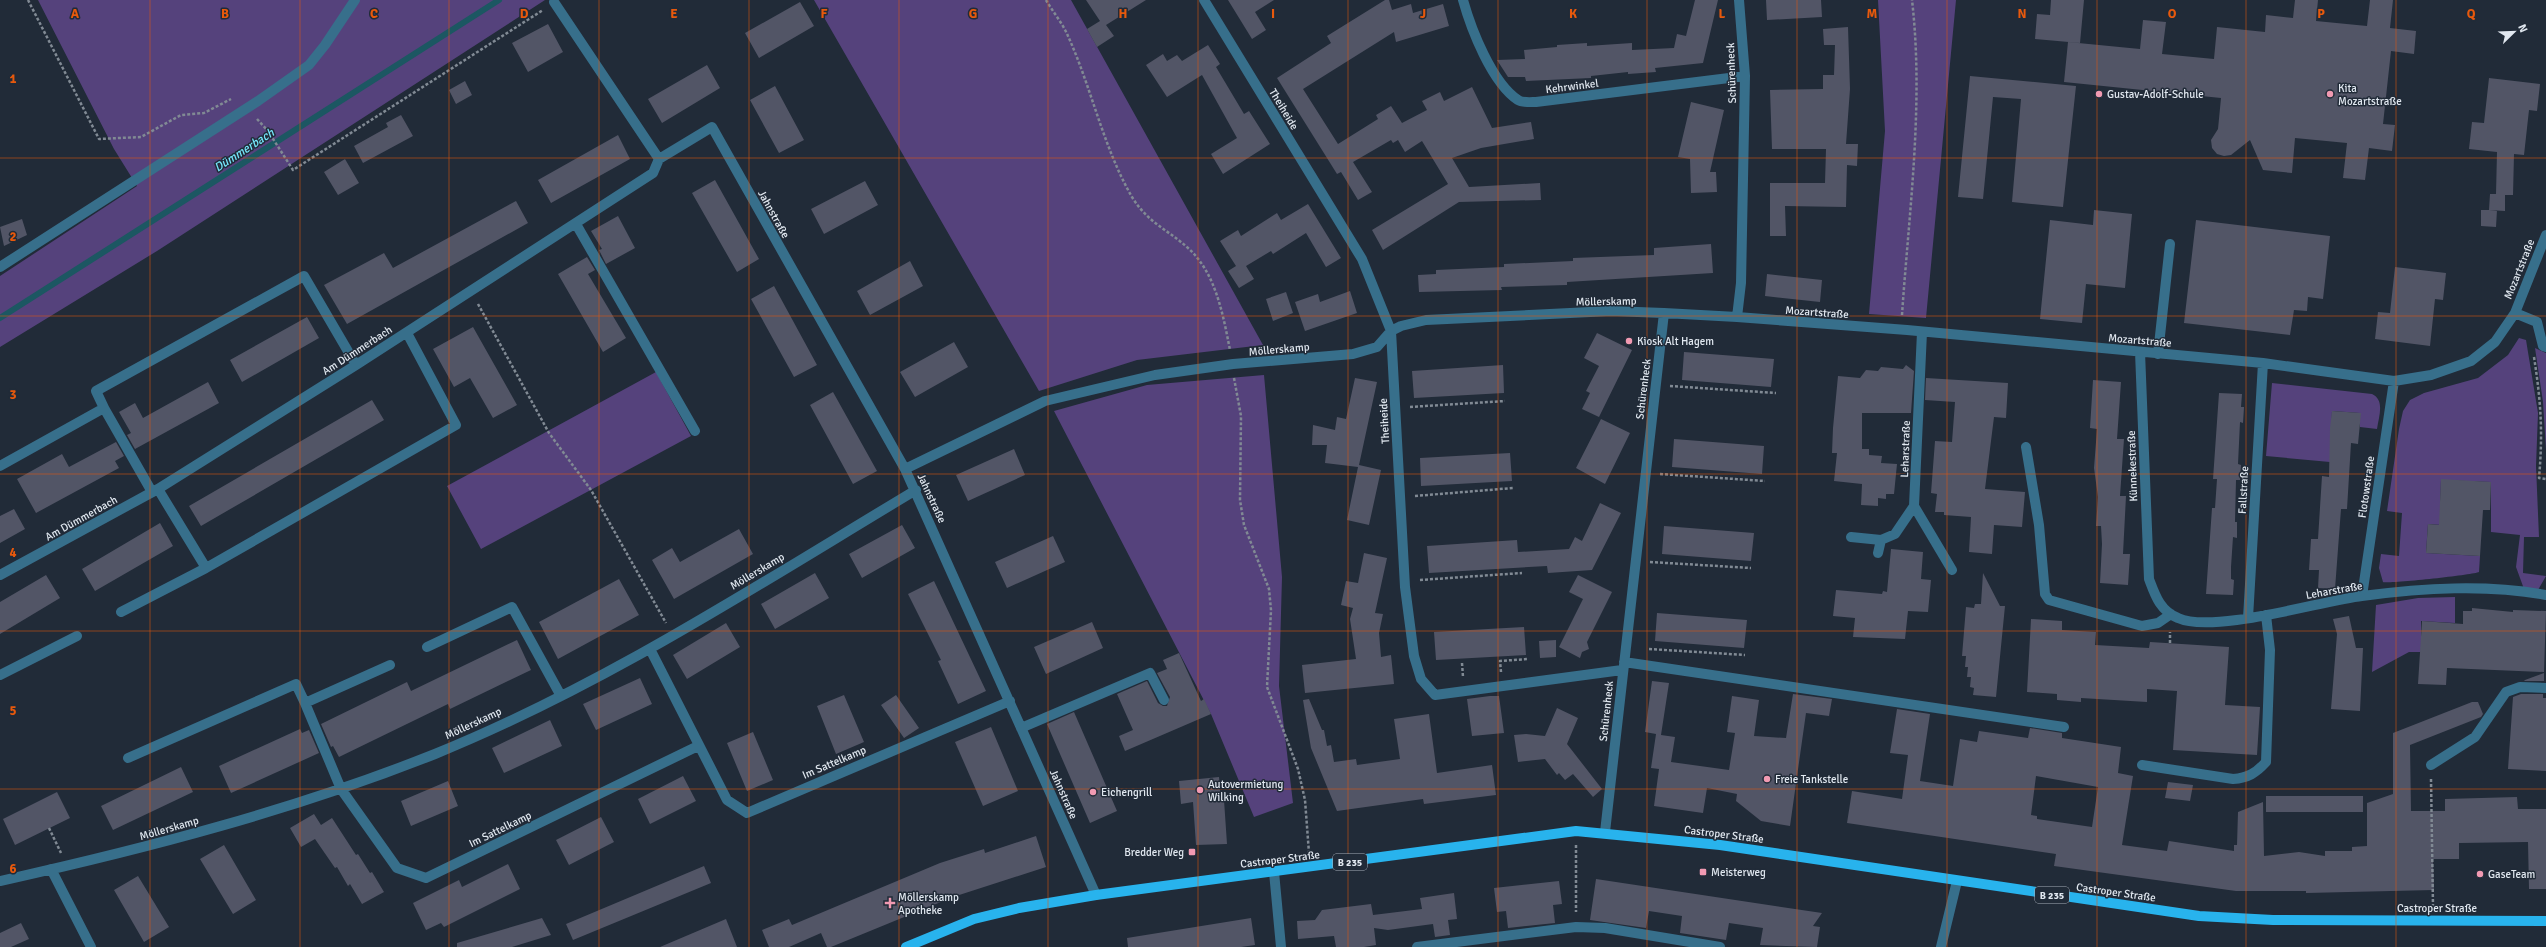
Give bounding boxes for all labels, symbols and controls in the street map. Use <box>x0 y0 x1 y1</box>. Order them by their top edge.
text: A <box>71 6 80 22</box>
text: B <box>221 6 229 22</box>
text: C <box>370 6 378 22</box>
text: D <box>520 6 529 22</box>
text: E <box>670 6 678 22</box>
text: F <box>821 6 828 22</box>
text: G <box>969 6 977 22</box>
text: H <box>1119 6 1127 22</box>
text: I <box>1271 6 1275 22</box>
text: J <box>1420 6 1426 22</box>
text: K <box>1569 6 1577 22</box>
text: L <box>1719 6 1726 22</box>
text: M <box>1867 6 1878 22</box>
text: N <box>2017 6 2027 22</box>
text: O <box>2168 6 2177 22</box>
text: P <box>2317 6 2325 22</box>
text: Q <box>2467 6 2476 22</box>
north arrow <box>2494 12 2534 52</box>
text: N <box>2515 22 2530 34</box>
street label: Schürenheck <box>1724 42 1739 104</box>
text: 1 <box>9 71 17 87</box>
street label: Kehrwinkel <box>1545 77 1599 96</box>
place label: Kita Mozartstraße <box>2338 82 2402 108</box>
street label: Theiheide <box>1266 86 1301 132</box>
place label: Gustav-Adolf-Schule <box>2107 88 2204 101</box>
marker: Gustav-Adolf-Schule <box>2094 89 2104 99</box>
marker: Kita Mozartstraße <box>2325 89 2335 99</box>
water label: Dümmerbach <box>211 125 277 175</box>
street label: Jahnstraße <box>755 188 792 240</box>
text: 2 <box>9 229 17 245</box>
street label: Mozartstraße <box>2502 237 2537 301</box>
street label: Möllerskamp <box>1575 294 1637 309</box>
street label: Mozartstraße <box>1785 304 1849 321</box>
street label: Am Dümmerbach <box>320 323 395 378</box>
street label: Mozartstraße <box>2108 331 2172 350</box>
place label: Kiosk Alt Hagem <box>1637 335 1714 348</box>
marker: Kiosk Alt Hagem <box>1624 336 1634 346</box>
street label: Möllerskamp <box>1248 340 1310 359</box>
street label: Schürenheck <box>1633 358 1654 420</box>
text: 3 <box>9 387 17 403</box>
street label: Theiheide <box>1377 398 1392 444</box>
street label: Leharstraße <box>1898 420 1913 478</box>
street label: Künnekestraße <box>2125 430 2140 502</box>
street label: Flotowstraße <box>2356 455 2377 519</box>
street label: Fallstraße <box>2236 466 2251 514</box>
street label: Jahnstraße <box>914 472 949 525</box>
street label: Am Dümmerbach <box>43 493 120 544</box>
text: 4 <box>9 545 17 561</box>
street label: Möllerskamp <box>728 550 787 593</box>
street label: Leharstraße <box>2305 579 2363 602</box>
street label: Schürenheck <box>1597 680 1616 742</box>
text: 5 <box>9 703 17 719</box>
street label: Möllerskamp <box>443 705 504 742</box>
street label: Im Sattelkamp <box>800 743 868 782</box>
street label: Jahnstraße <box>1047 767 1080 821</box>
place label: Freie Tankstelle <box>1775 773 1848 786</box>
marker: Freie Tankstelle <box>1762 774 1772 784</box>
place label: Autovermietung Wilking <box>1208 778 1284 804</box>
marker: Autovermietung Wilking <box>1195 785 1205 795</box>
place label: Eichengrill <box>1101 786 1152 799</box>
marker: Eichengrill <box>1088 787 1098 797</box>
street label: Im Sattelkamp <box>467 809 534 850</box>
street label: Möllerskamp <box>138 814 200 843</box>
street label: Castroper Straße <box>1683 823 1764 846</box>
place label: Bredder Weg <box>1124 846 1184 859</box>
marker: Bredder Weg <box>1187 847 1197 857</box>
street label: Castroper Straße <box>1240 848 1321 871</box>
road number: B 235 <box>1333 854 1367 870</box>
text: 6 <box>9 861 17 877</box>
place label: Meisterweg <box>1711 866 1766 879</box>
marker: Meisterweg <box>1698 867 1708 877</box>
place label: GaseTeam <box>2488 868 2536 881</box>
marker: GaseTeam <box>2475 869 2485 879</box>
street label: Castroper Straße <box>2075 880 2156 905</box>
road number: B 235 <box>2035 887 2069 903</box>
place label: Möllerskamp Apotheke <box>898 891 959 917</box>
marker: Möllerskamp Apotheke <box>885 898 895 908</box>
street label: Castroper Straße <box>2397 902 2477 915</box>

